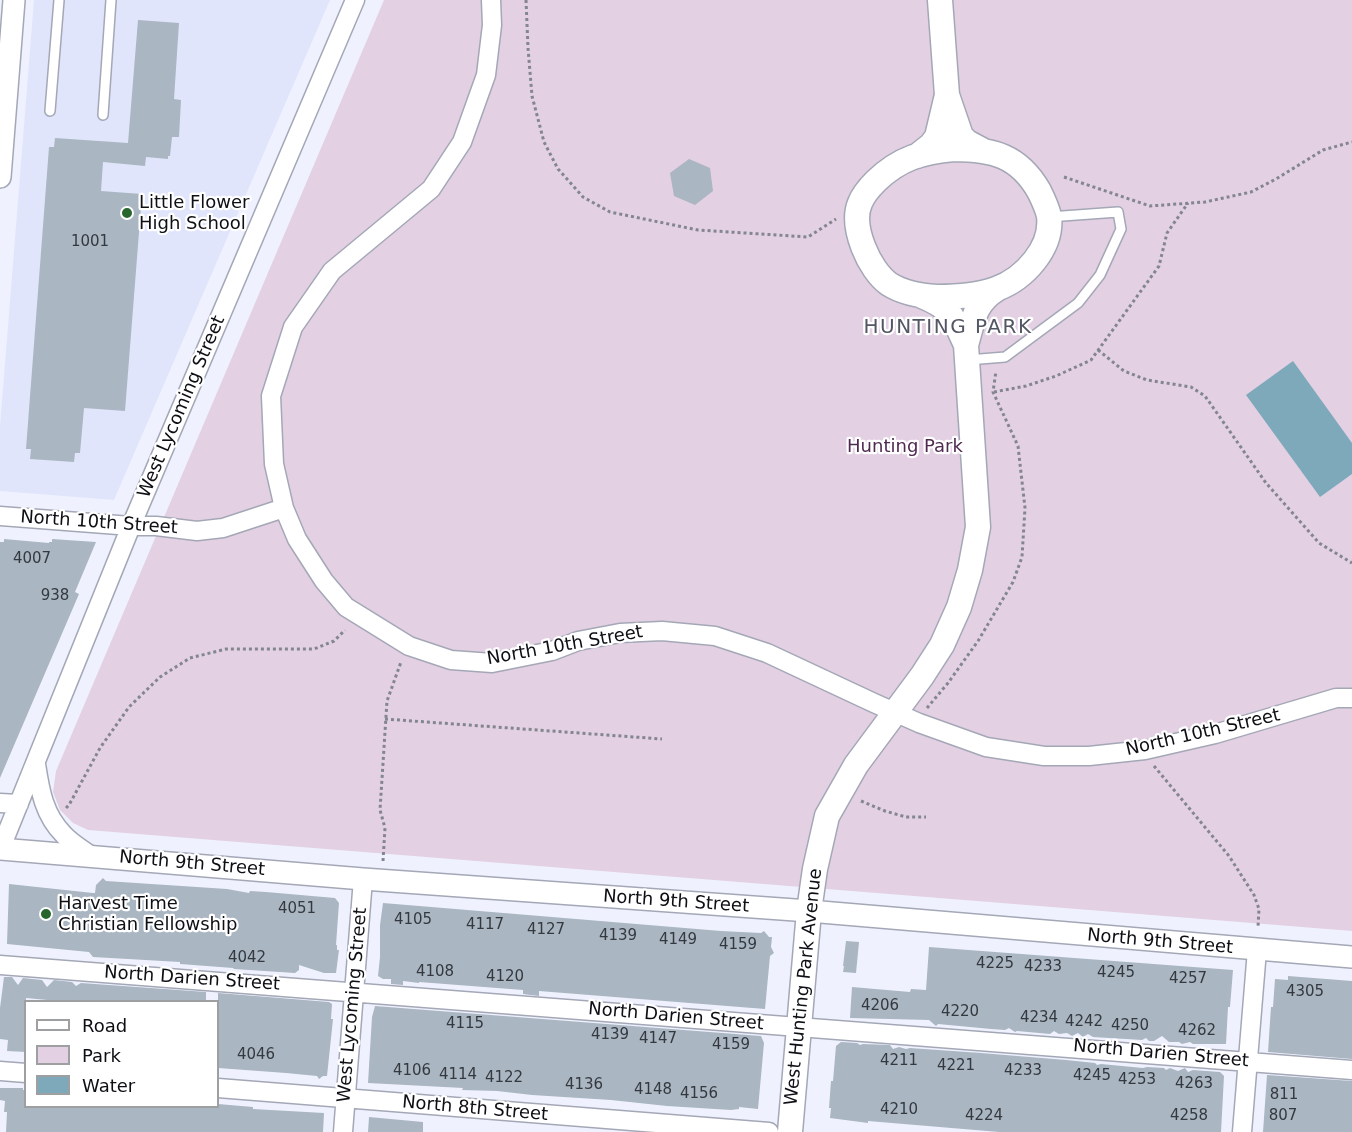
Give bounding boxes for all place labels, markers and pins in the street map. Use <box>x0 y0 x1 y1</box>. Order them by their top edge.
place label: Little Flower High School <box>139 192 250 234</box>
marker: Little Flower High School <box>120 206 134 220</box>
place label: Harvest Time Christian Fellowship <box>58 893 237 936</box>
marker: Harvest Time Christian Fellowship <box>39 907 53 921</box>

